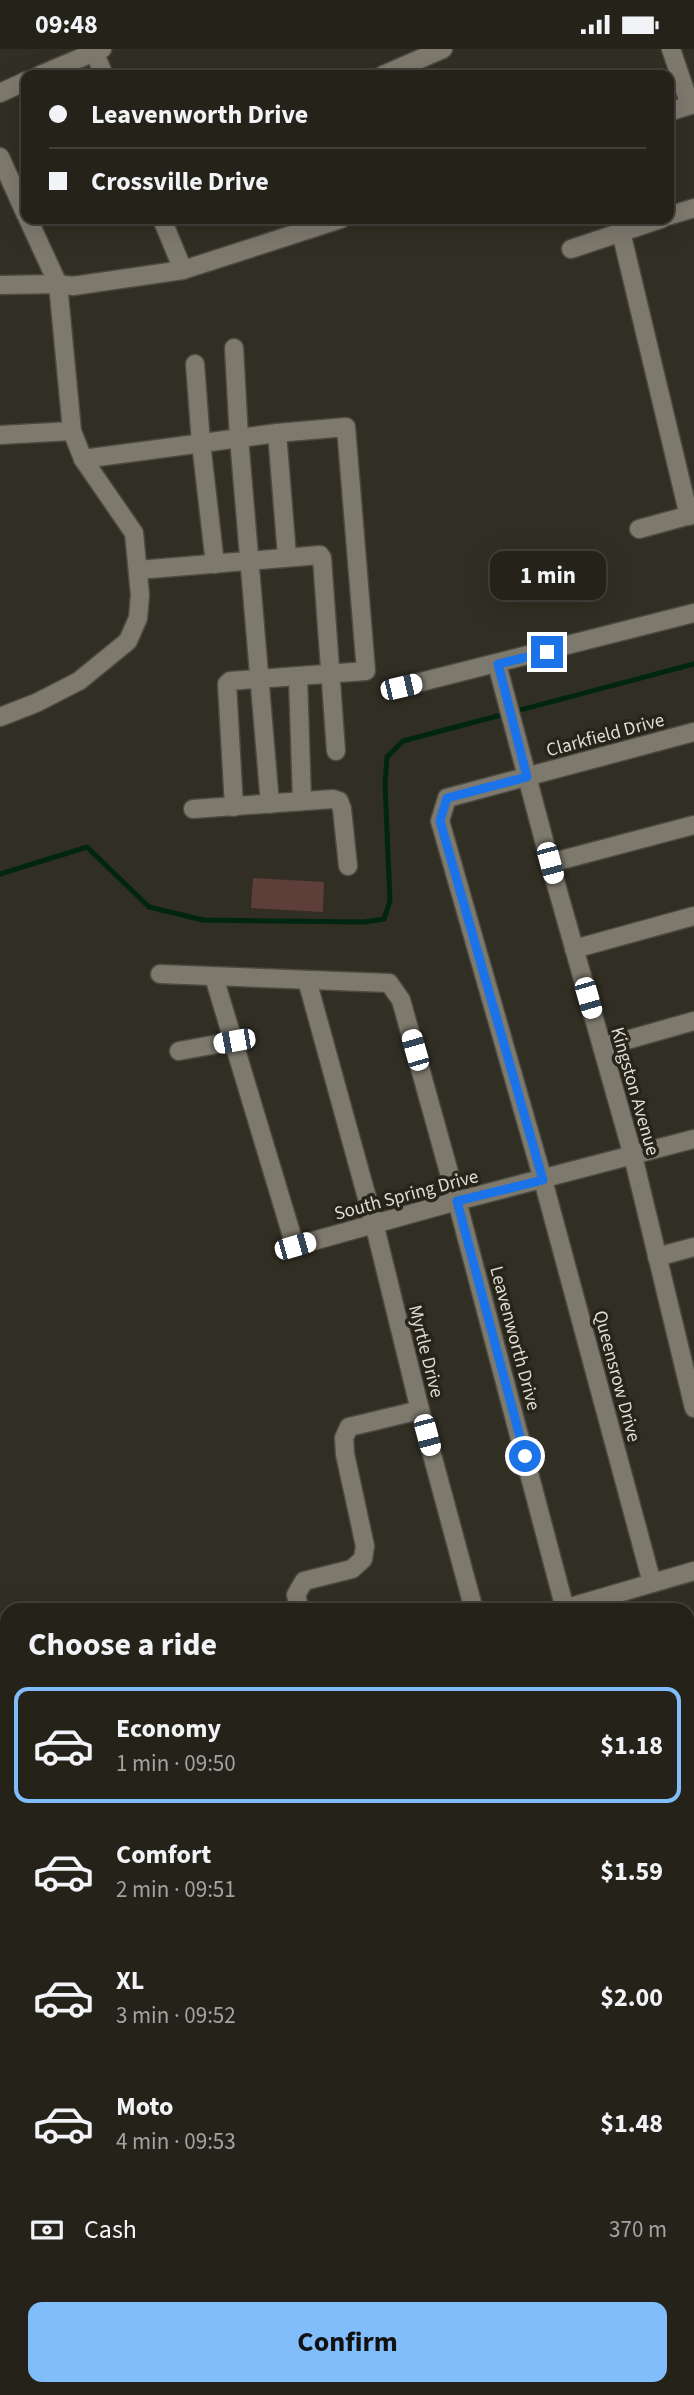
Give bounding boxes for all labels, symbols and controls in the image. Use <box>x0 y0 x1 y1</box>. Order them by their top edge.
text: 09:48 <box>35 6 98 43</box>
text: Leavenworth Drive <box>91 96 308 133</box>
text: Crossville Drive <box>91 163 269 200</box>
callout: 1 min <box>489 551 605 599</box>
text: 1 min <box>520 559 576 592</box>
route end <box>531 636 563 668</box>
car <box>379 672 424 702</box>
street label: Clarkfield Drive <box>543 707 667 764</box>
car <box>535 840 566 886</box>
car <box>573 975 604 1021</box>
street label: Kingston Avenue <box>603 1024 666 1159</box>
car <box>212 1027 257 1055</box>
car <box>400 1027 431 1073</box>
street label: South Spring Drive <box>331 1163 481 1228</box>
car <box>272 1230 319 1262</box>
street label: Leavenworth Drive <box>482 1263 547 1414</box>
street label: Myrtle Drive <box>401 1302 450 1401</box>
street label: Queensrow Drive <box>586 1307 647 1445</box>
car <box>412 1412 443 1458</box>
route start <box>509 1440 541 1472</box>
text: Choose a ride <box>28 1622 217 1668</box>
text: Economy <box>116 1710 221 1747</box>
icon: car <box>32 1714 95 1777</box>
text: $1.18 <box>600 1727 663 1764</box>
text: 1 min · 09:50 <box>116 1747 236 1780</box>
text: Comfort <box>116 1836 211 1873</box>
icon: car <box>32 1840 95 1903</box>
text: $1.59 <box>600 1853 663 1890</box>
text: 2 min · 09:51 <box>116 1873 236 1906</box>
text: XL <box>116 1962 144 1999</box>
icon: car <box>32 1966 95 2029</box>
text: $2.00 <box>600 1979 663 2016</box>
text: 3 min · 09:52 <box>116 1999 236 2032</box>
text: Moto <box>116 2088 173 2125</box>
icon: car <box>32 2092 95 2155</box>
text: $1.48 <box>600 2105 663 2142</box>
text: 4 min · 09:53 <box>116 2125 236 2158</box>
icon: cash <box>28 2211 66 2249</box>
text: Cash <box>84 2211 137 2248</box>
text: 370 m <box>609 2213 667 2246</box>
button: Confirm <box>28 2302 667 2382</box>

